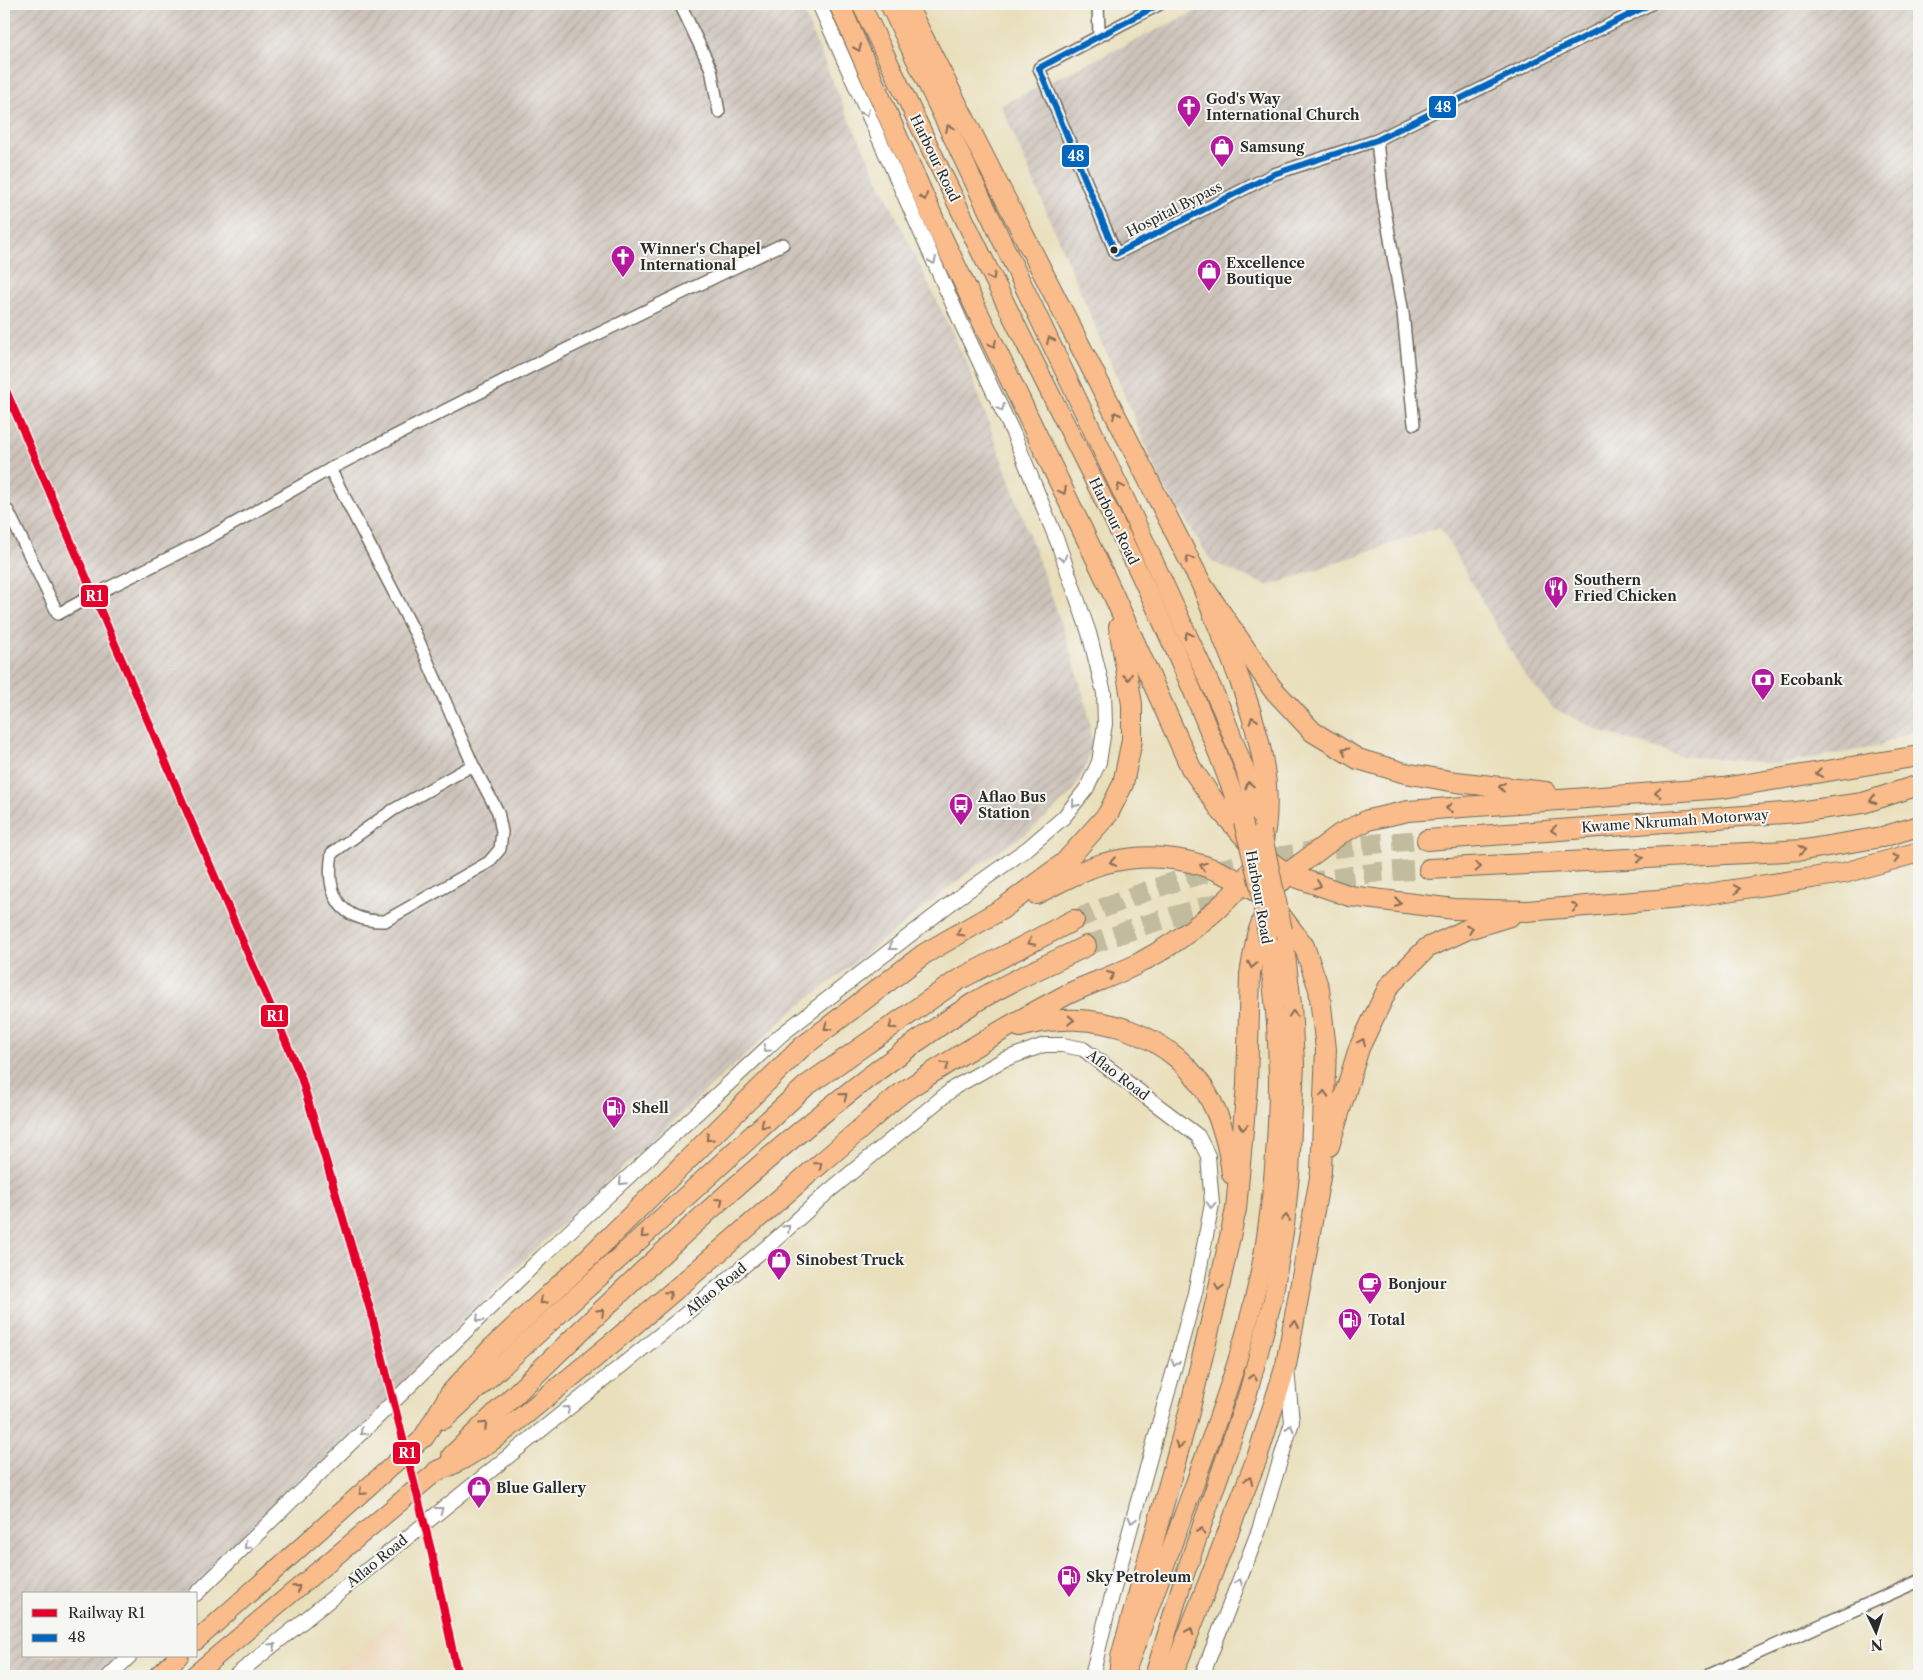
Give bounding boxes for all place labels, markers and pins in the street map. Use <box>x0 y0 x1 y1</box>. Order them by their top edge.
place label: God's Way International Church <box>1206 90 1360 124</box>
church icon: God's Way International Church <box>1176 94 1202 128</box>
shop icon: Samsung <box>1209 134 1235 168</box>
place label: Samsung <box>1240 138 1305 156</box>
place label: Winner's Chapel International <box>639 240 761 274</box>
church icon: Winner's Chapel International <box>610 244 636 278</box>
unlabelled marker <box>1109 245 1119 255</box>
place label: Excellence Boutique <box>1226 254 1305 288</box>
shop icon: Excellence Boutique <box>1196 258 1222 292</box>
place label: Southern Fried Chicken <box>1574 571 1677 605</box>
restaurant icon: Southern Fried Chicken <box>1543 575 1569 609</box>
bank icon: Ecobank <box>1750 667 1776 701</box>
place label: Ecobank <box>1780 671 1844 689</box>
place label: Aflao Bus Station <box>977 788 1046 822</box>
bus stop icon: Aflao Bus Station <box>948 792 974 826</box>
fuel station icon: Shell <box>601 1095 627 1129</box>
place label: Shell <box>632 1099 669 1117</box>
shop icon: Sinobest Truck <box>766 1247 792 1281</box>
place label: Sinobest Truck <box>796 1251 905 1269</box>
cafe icon: Bonjour <box>1357 1271 1383 1305</box>
place label: Bonjour <box>1388 1275 1447 1293</box>
fuel station icon: Total <box>1337 1307 1363 1341</box>
place label: Total <box>1368 1311 1405 1329</box>
shop icon: Blue Gallery <box>466 1475 492 1509</box>
place label: Blue Gallery <box>496 1479 586 1497</box>
fuel station icon: Sky Petroleum <box>1056 1564 1082 1598</box>
place label: Sky Petroleum <box>1086 1568 1191 1586</box>

